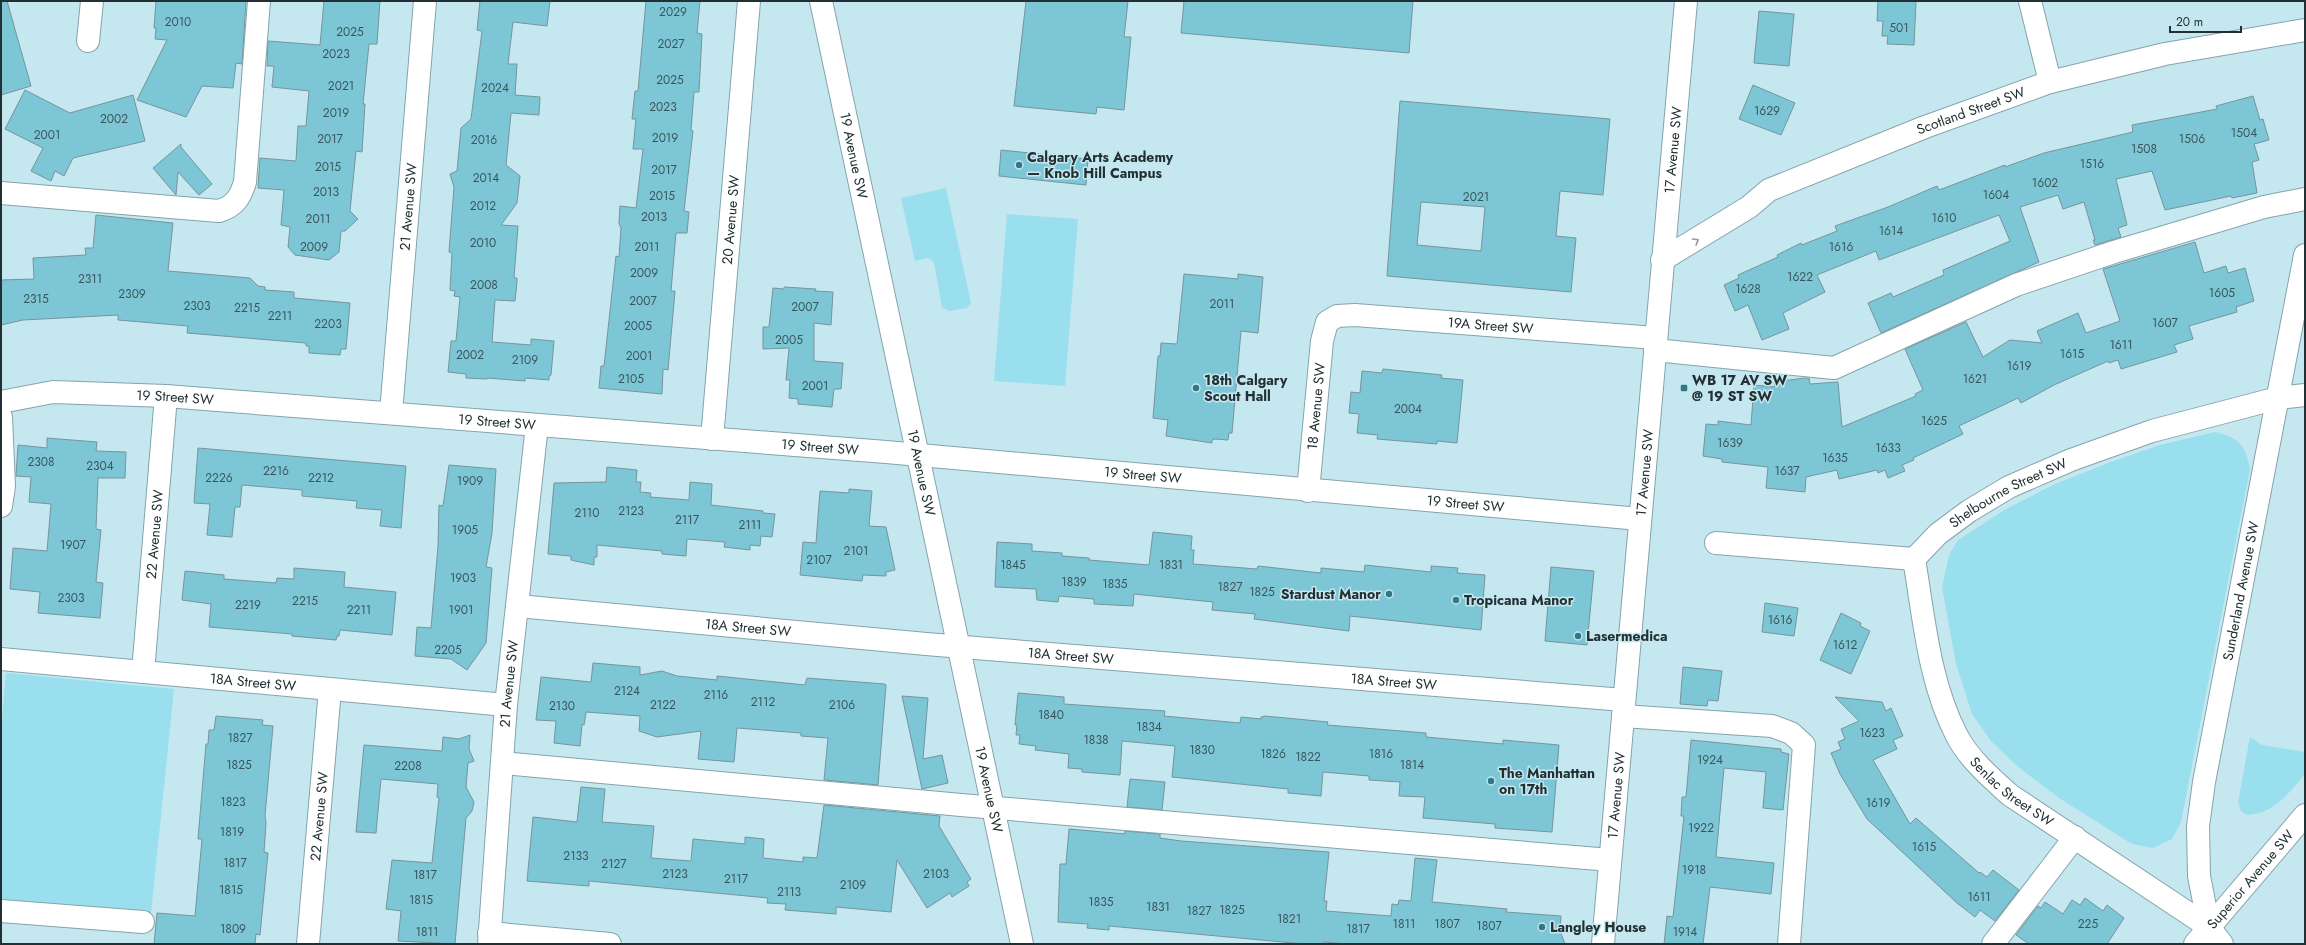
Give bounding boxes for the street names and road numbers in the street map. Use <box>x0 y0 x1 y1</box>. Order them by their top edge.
street label: Scotland Street SW <box>1913 82 2028 139</box>
street label: 17 Avenue SW <box>1659 106 1687 194</box>
street label: 19 Avenue SW <box>835 110 873 201</box>
street label: 21 Avenue SW <box>394 162 422 251</box>
street label: 20 Avenue SW <box>717 174 744 265</box>
street label: 19A Street SW <box>1447 312 1534 339</box>
street label: 18 Avenue SW <box>1302 362 1330 451</box>
street label: 19 Street SW <box>136 385 215 410</box>
street label: 19 Street SW <box>457 409 537 435</box>
street label: 19 Avenue SW <box>903 427 940 518</box>
street label: 17 Avenue SW <box>1631 428 1658 517</box>
street label: 19 Street SW <box>780 434 860 460</box>
street label: Shelbourne Street SW <box>1945 453 2070 532</box>
street label: 19 Street SW <box>1103 461 1183 488</box>
street label: 22 Avenue SW <box>141 489 168 580</box>
street label: 19 Street SW <box>1426 490 1505 517</box>
street label: Sunderland Avenue SW <box>2218 519 2264 662</box>
street label: 18A Street SW <box>704 613 792 641</box>
street label: 21 Avenue SW <box>494 639 523 728</box>
street label: 18A Street SW <box>1027 642 1115 669</box>
street label: 18A Street SW <box>209 668 297 696</box>
street label: 18A Street SW <box>1350 668 1438 695</box>
street label: 19 Avenue SW <box>970 744 1008 835</box>
street label: 17 Avenue SW <box>1602 751 1630 840</box>
street label: Senlac Street SW <box>1965 752 2058 831</box>
street label: 22 Avenue SW <box>305 771 333 862</box>
street label: Superior Avenue SW <box>2202 825 2298 933</box>

